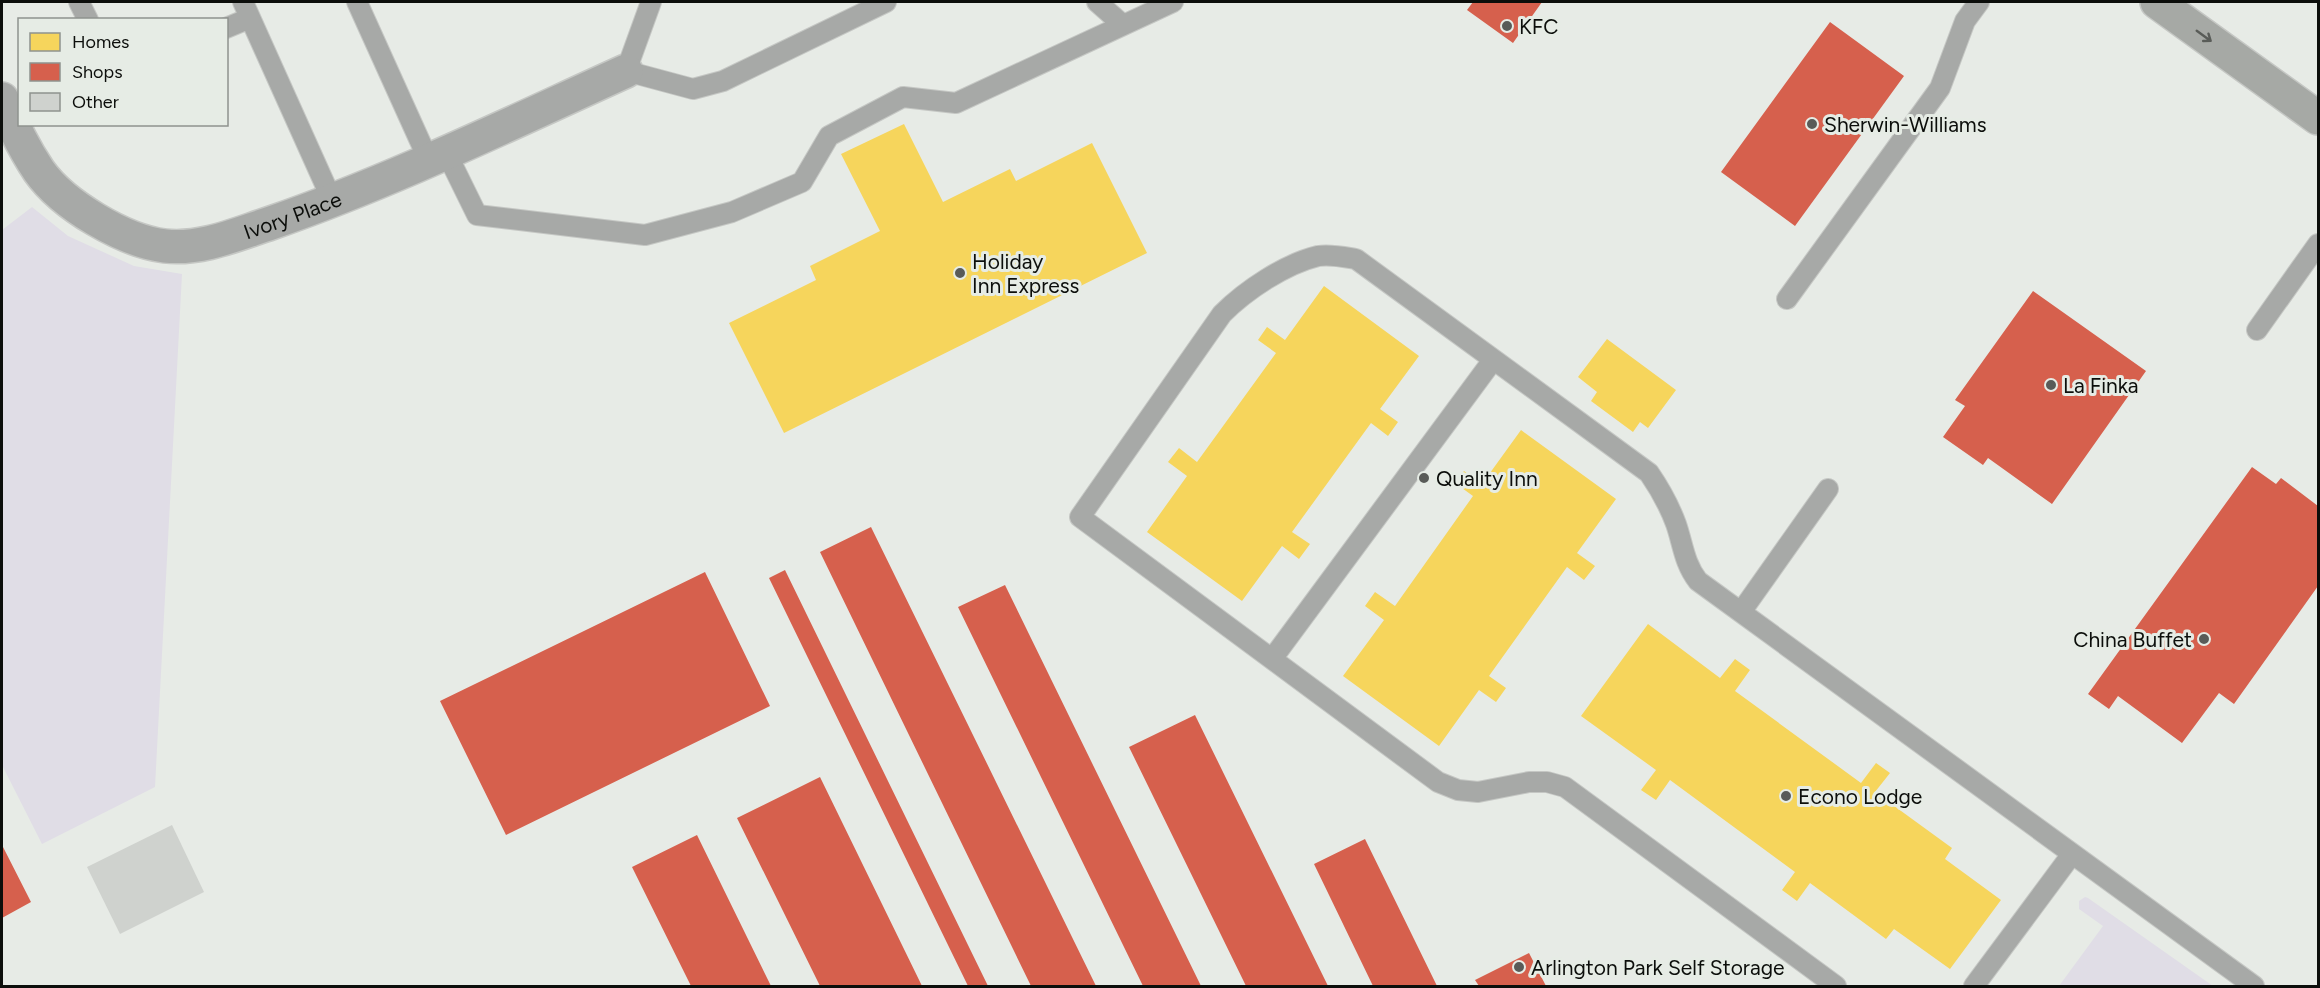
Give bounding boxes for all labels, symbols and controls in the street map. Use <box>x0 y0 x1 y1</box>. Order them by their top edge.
place label: KFC <box>1519 14 1558 39</box>
legend <box>18 18 228 126</box>
marker: KFC <box>1500 19 1514 33</box>
one-way arrow <box>2196 30 2212 42</box>
text: Homes <box>72 31 130 53</box>
text: Shops <box>72 61 123 83</box>
text: Other <box>72 91 119 113</box>
place label: Sherwin-Williams <box>1824 112 1987 137</box>
marker: Sherwin-Williams <box>1805 117 1819 131</box>
street label: Ivory Place <box>240 186 345 244</box>
place label: Holiday Inn Express <box>972 249 1079 298</box>
marker: Holiday Inn Express <box>953 266 967 280</box>
place label: La Finka <box>2063 373 2138 398</box>
marker: La Finka <box>2044 378 2058 392</box>
place label: Quality Inn <box>1436 466 1538 491</box>
marker: Quality Inn <box>1417 471 1431 485</box>
place label: China Buffet <box>2073 627 2192 652</box>
marker: China Buffet <box>2197 632 2211 646</box>
place label: Econo Lodge <box>1798 784 1922 809</box>
marker: Econo Lodge <box>1779 789 1793 803</box>
place label: Arlington Park Self Storage <box>1531 955 1784 980</box>
marker: Arlington Park Self Storage <box>1512 960 1526 974</box>

